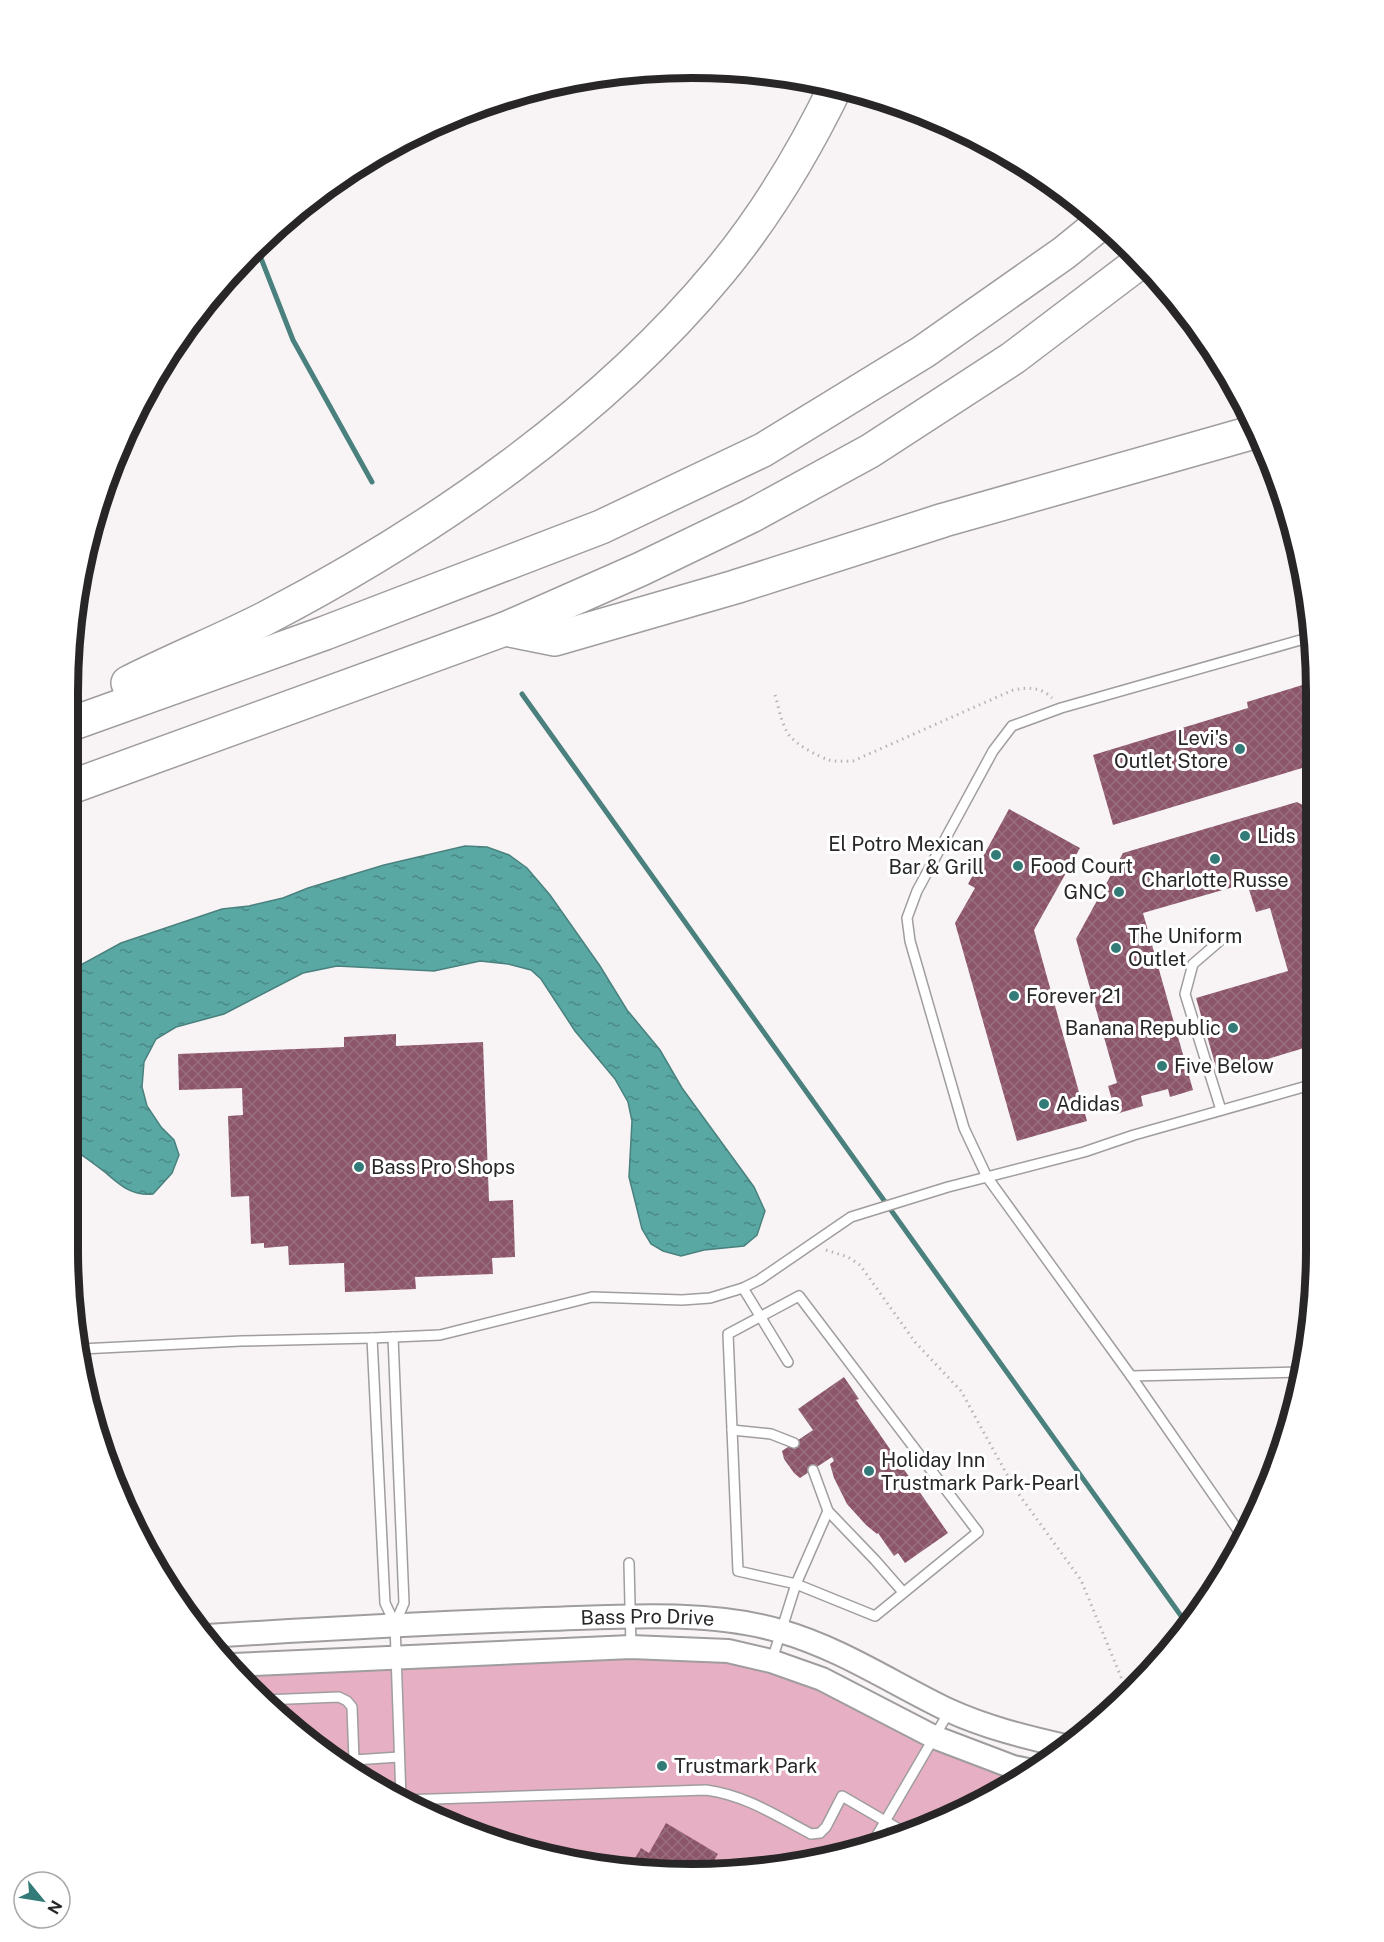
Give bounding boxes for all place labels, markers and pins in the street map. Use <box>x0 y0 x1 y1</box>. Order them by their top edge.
place label: Levi's Outlet Store <box>1114 726 1228 773</box>
marker: Levi's Outlet Store <box>1233 742 1247 756</box>
place label: Lids <box>1257 824 1296 848</box>
marker: Lids <box>1238 829 1252 843</box>
place label: El Potro Mexican Bar & Grill <box>828 832 984 879</box>
marker: El Potro Mexican Bar & Grill <box>989 848 1003 862</box>
marker: Charlotte Russe <box>1208 852 1222 866</box>
place label: Food Court <box>1030 854 1133 878</box>
marker: Food Court <box>1011 859 1025 873</box>
place label: Charlotte Russe <box>1141 868 1289 892</box>
place label: GNC <box>1063 880 1107 904</box>
marker: GNC <box>1112 885 1126 899</box>
place label: The Uniform Outlet <box>1128 924 1242 971</box>
marker: The Uniform Outlet <box>1109 941 1123 955</box>
place label: Forever 21 <box>1026 984 1122 1008</box>
marker: Forever 21 <box>1007 989 1021 1003</box>
place label: Banana Republic <box>1065 1016 1221 1040</box>
marker: Banana Republic <box>1226 1021 1240 1035</box>
place label: Five Below <box>1174 1054 1274 1078</box>
marker: Five Below <box>1155 1059 1169 1073</box>
place label: Adidas <box>1056 1092 1120 1116</box>
marker: Adidas <box>1037 1097 1051 1111</box>
place label: Bass Pro Shops <box>371 1155 515 1179</box>
marker: Bass Pro Shops <box>352 1160 366 1174</box>
place label: Holiday Inn Trustmark Park-Pearl <box>881 1448 1080 1495</box>
marker: Holiday Inn Trustmark Park-Pearl <box>862 1464 876 1478</box>
place label: Trustmark Park <box>674 1754 817 1778</box>
marker: Trustmark Park <box>655 1759 669 1773</box>

